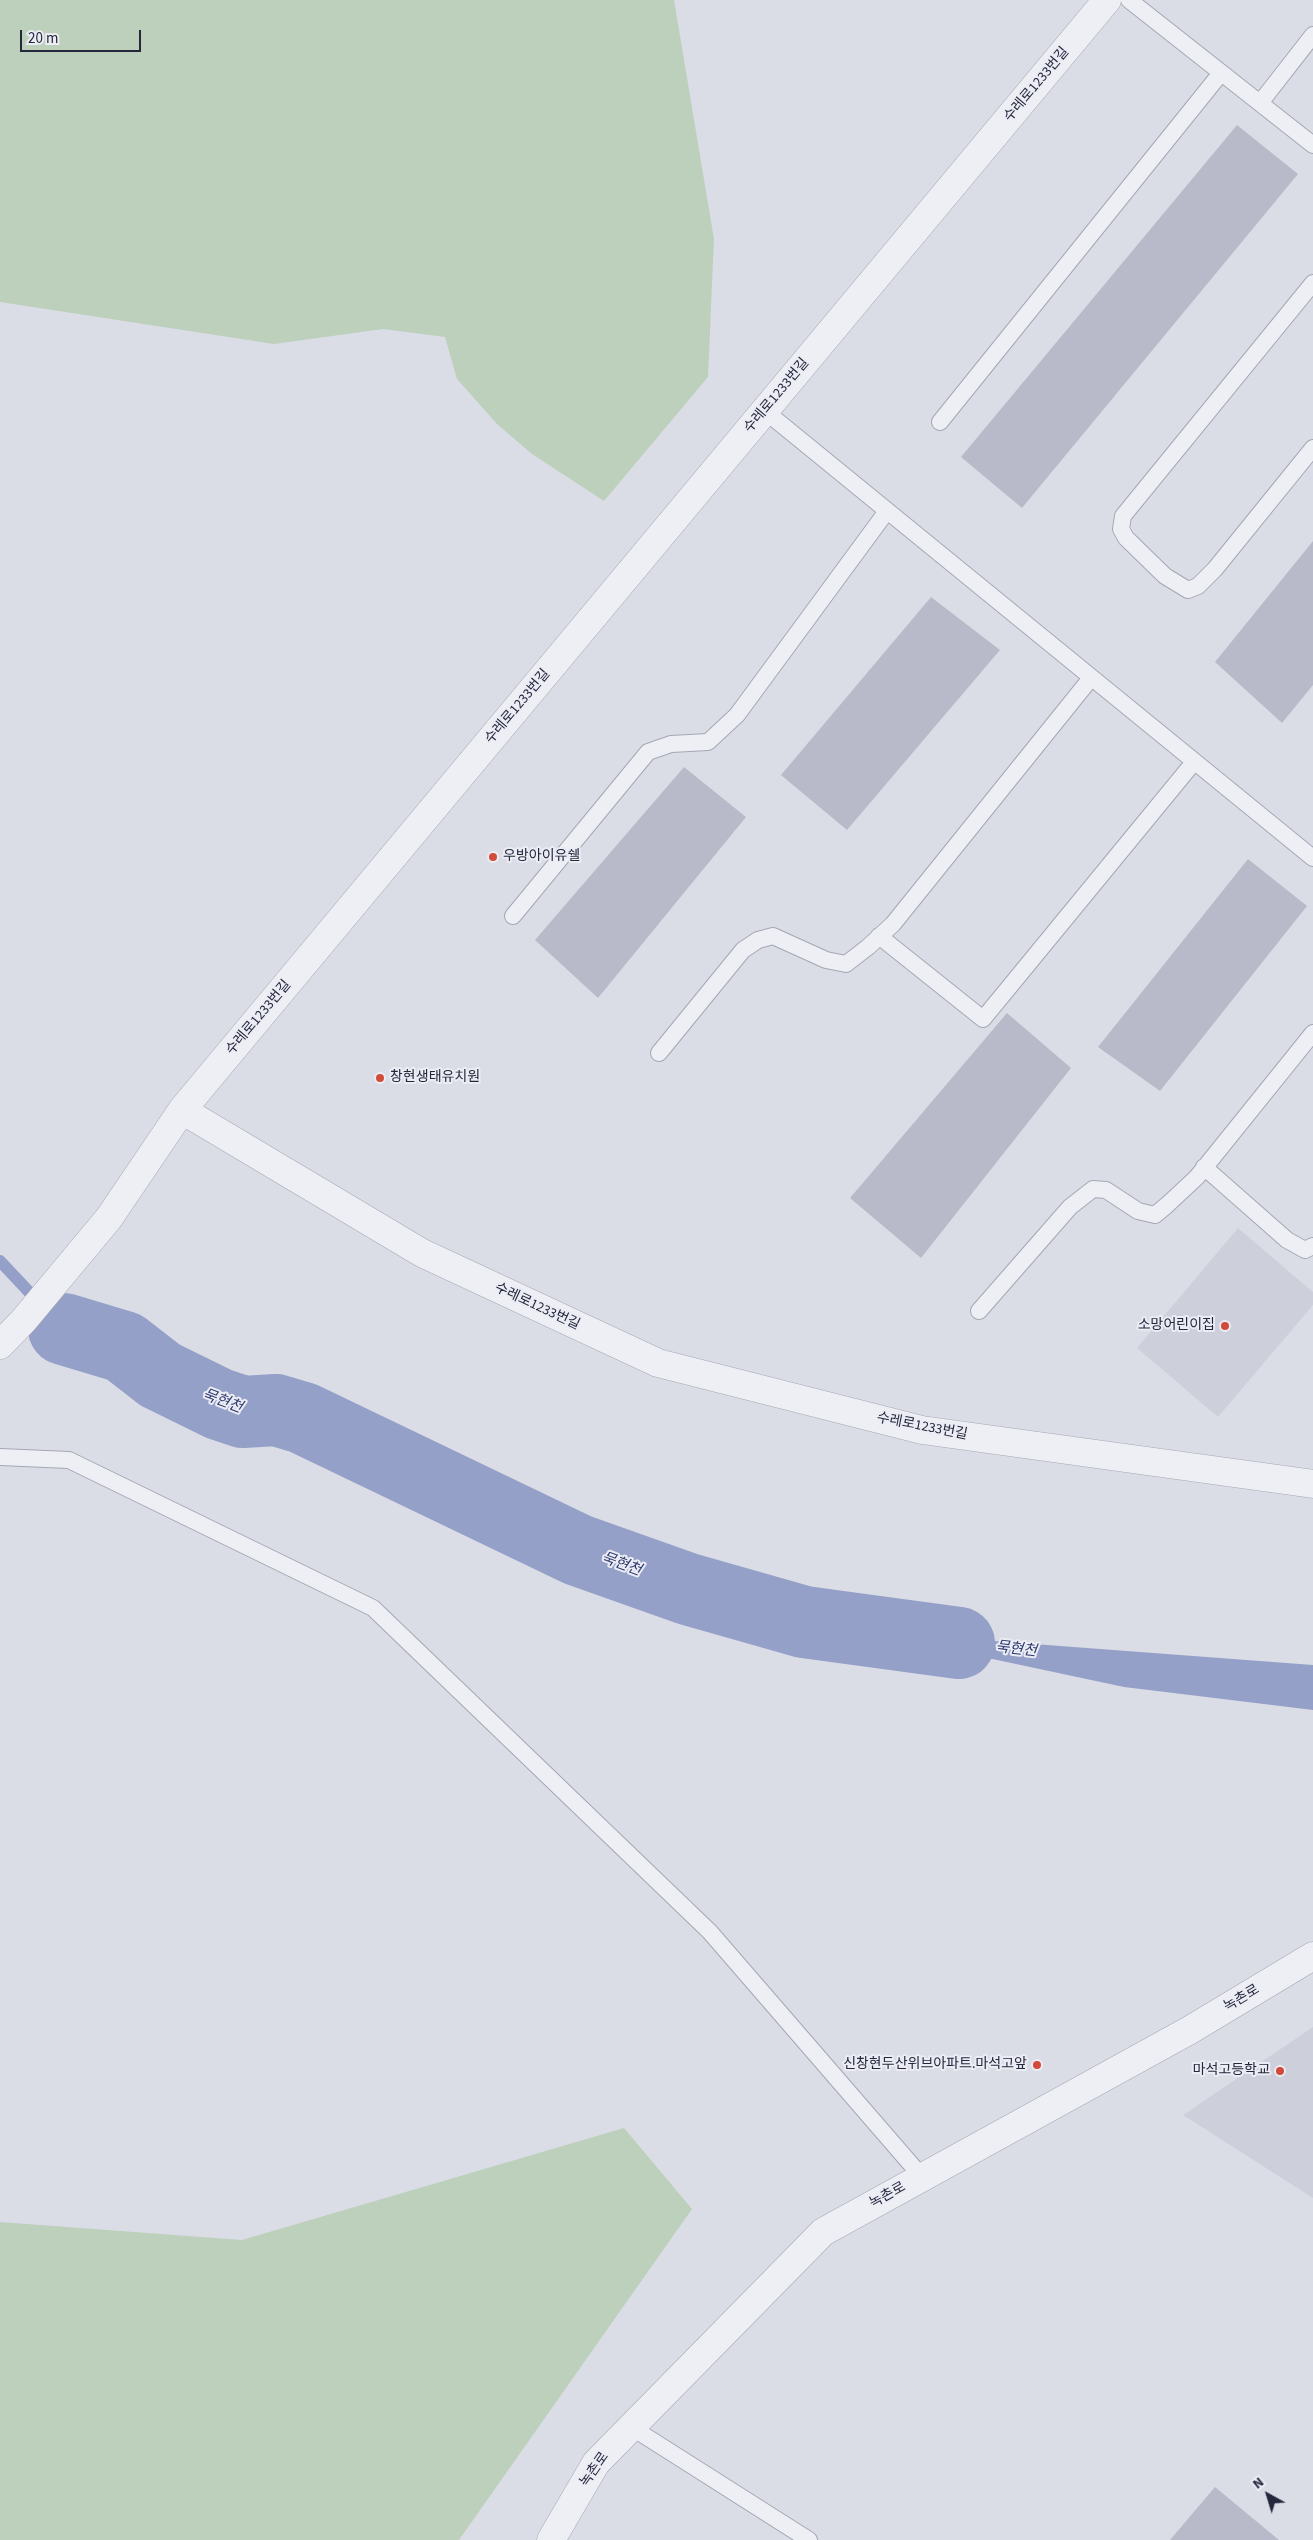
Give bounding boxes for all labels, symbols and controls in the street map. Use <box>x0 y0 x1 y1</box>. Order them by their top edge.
scale bar <box>22 20 144 52</box>
text: 20 m <box>28 28 58 49</box>
street label: 수레로1233번길 <box>1001 44 1073 126</box>
street label: 수레로1233번길 <box>741 355 813 437</box>
street label: 수레로1233번길 <box>482 666 554 748</box>
place label: 우방아이유쉘 <box>503 849 580 865</box>
marker: 우방아이유쉘 <box>487 851 499 863</box>
street label: 수레로1233번길 <box>223 977 295 1059</box>
place label: 창현생태유치원 <box>390 1070 480 1086</box>
marker: 창현생태유치원 <box>374 1072 386 1084</box>
street label: 수레로1233번길 <box>492 1280 582 1334</box>
place label: 소망어린이집 <box>1138 1318 1215 1334</box>
marker: 소망어린이집 <box>1219 1320 1231 1332</box>
water label: 묵현천 <box>199 1386 245 1418</box>
street label: 수레로1233번길 <box>875 1410 969 1444</box>
water label: 묵현천 <box>598 1549 644 1581</box>
water label: 묵현천 <box>994 1639 1038 1661</box>
street label: 녹촌로 <box>1221 1982 1263 2016</box>
place label: 신창현두산위브아파트.마석고앞 <box>843 2057 1027 2073</box>
marker: 신창현두산위브아파트.마석고앞 <box>1031 2059 1043 2071</box>
place label: 마석고등학교 <box>1193 2063 1270 2079</box>
marker: 마석고등학교 <box>1274 2065 1286 2077</box>
street label: 녹촌로 <box>867 2179 909 2213</box>
street label: 녹촌로 <box>577 2449 613 2491</box>
north arrow <box>1243 2470 1293 2520</box>
text: N <box>1249 2473 1268 2494</box>

